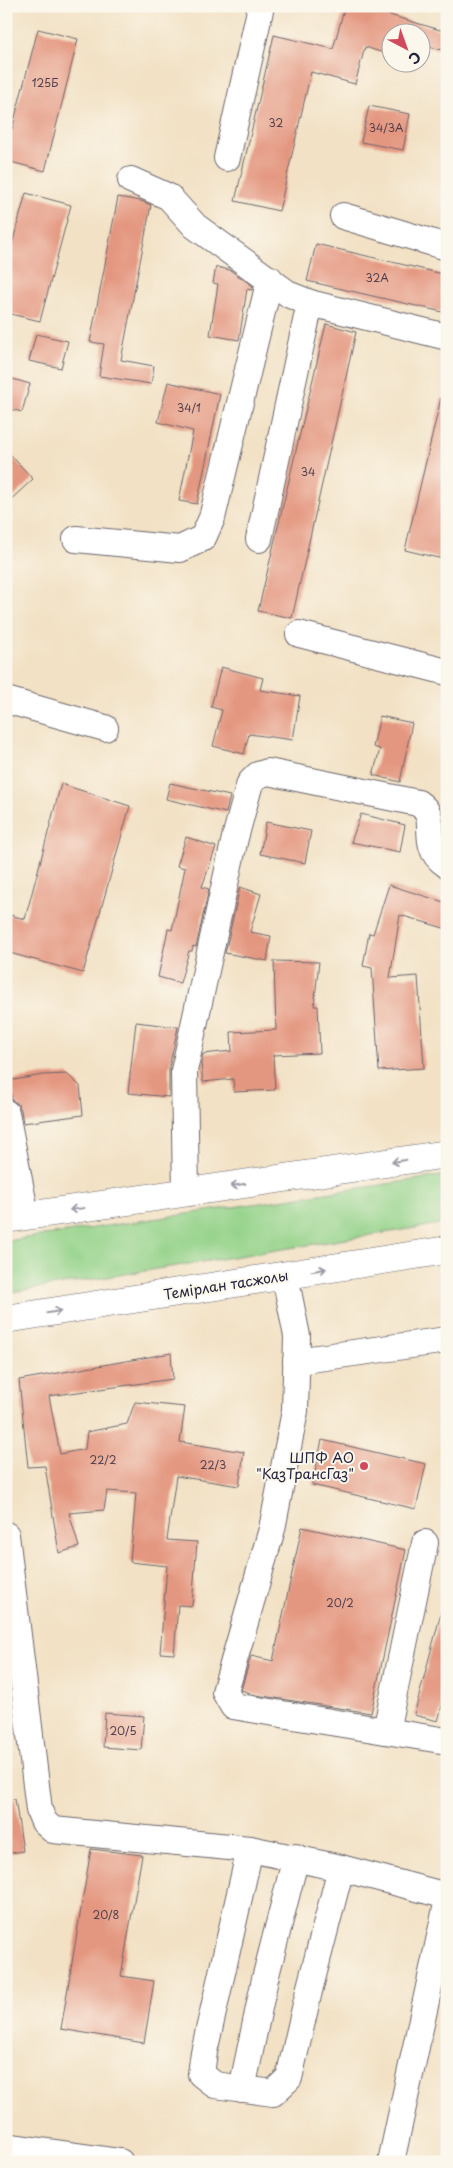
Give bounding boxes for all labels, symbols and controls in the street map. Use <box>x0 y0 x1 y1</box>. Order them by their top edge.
north arrow <box>380 22 430 72</box>
text: С <box>404 47 426 70</box>
house number: 125Б <box>32 74 58 91</box>
house number: 32 <box>269 114 284 131</box>
house number: 34/3А <box>369 119 404 136</box>
house number: 32А <box>365 269 389 286</box>
house number: 34/1 <box>177 399 201 416</box>
house number: 34 <box>301 463 315 480</box>
one-way arrow <box>391 1156 407 1166</box>
one-way arrow <box>230 1180 246 1190</box>
one-way arrow <box>69 1204 85 1214</box>
street label: Темірлан тасжолы <box>162 1264 290 1305</box>
one-way arrow <box>310 1265 326 1275</box>
one-way arrow <box>46 1306 62 1316</box>
place label: ШПФ АО "КазТрансГаз" <box>256 1447 354 1484</box>
house number: 22/2 <box>90 1451 117 1468</box>
house number: 22/3 <box>200 1456 226 1473</box>
marker: ШПФ АО "КазТрансГаз" <box>358 1460 370 1472</box>
house number: 20/2 <box>326 1594 354 1611</box>
house number: 20/5 <box>109 1722 137 1739</box>
house number: 20/8 <box>93 1906 120 1923</box>

